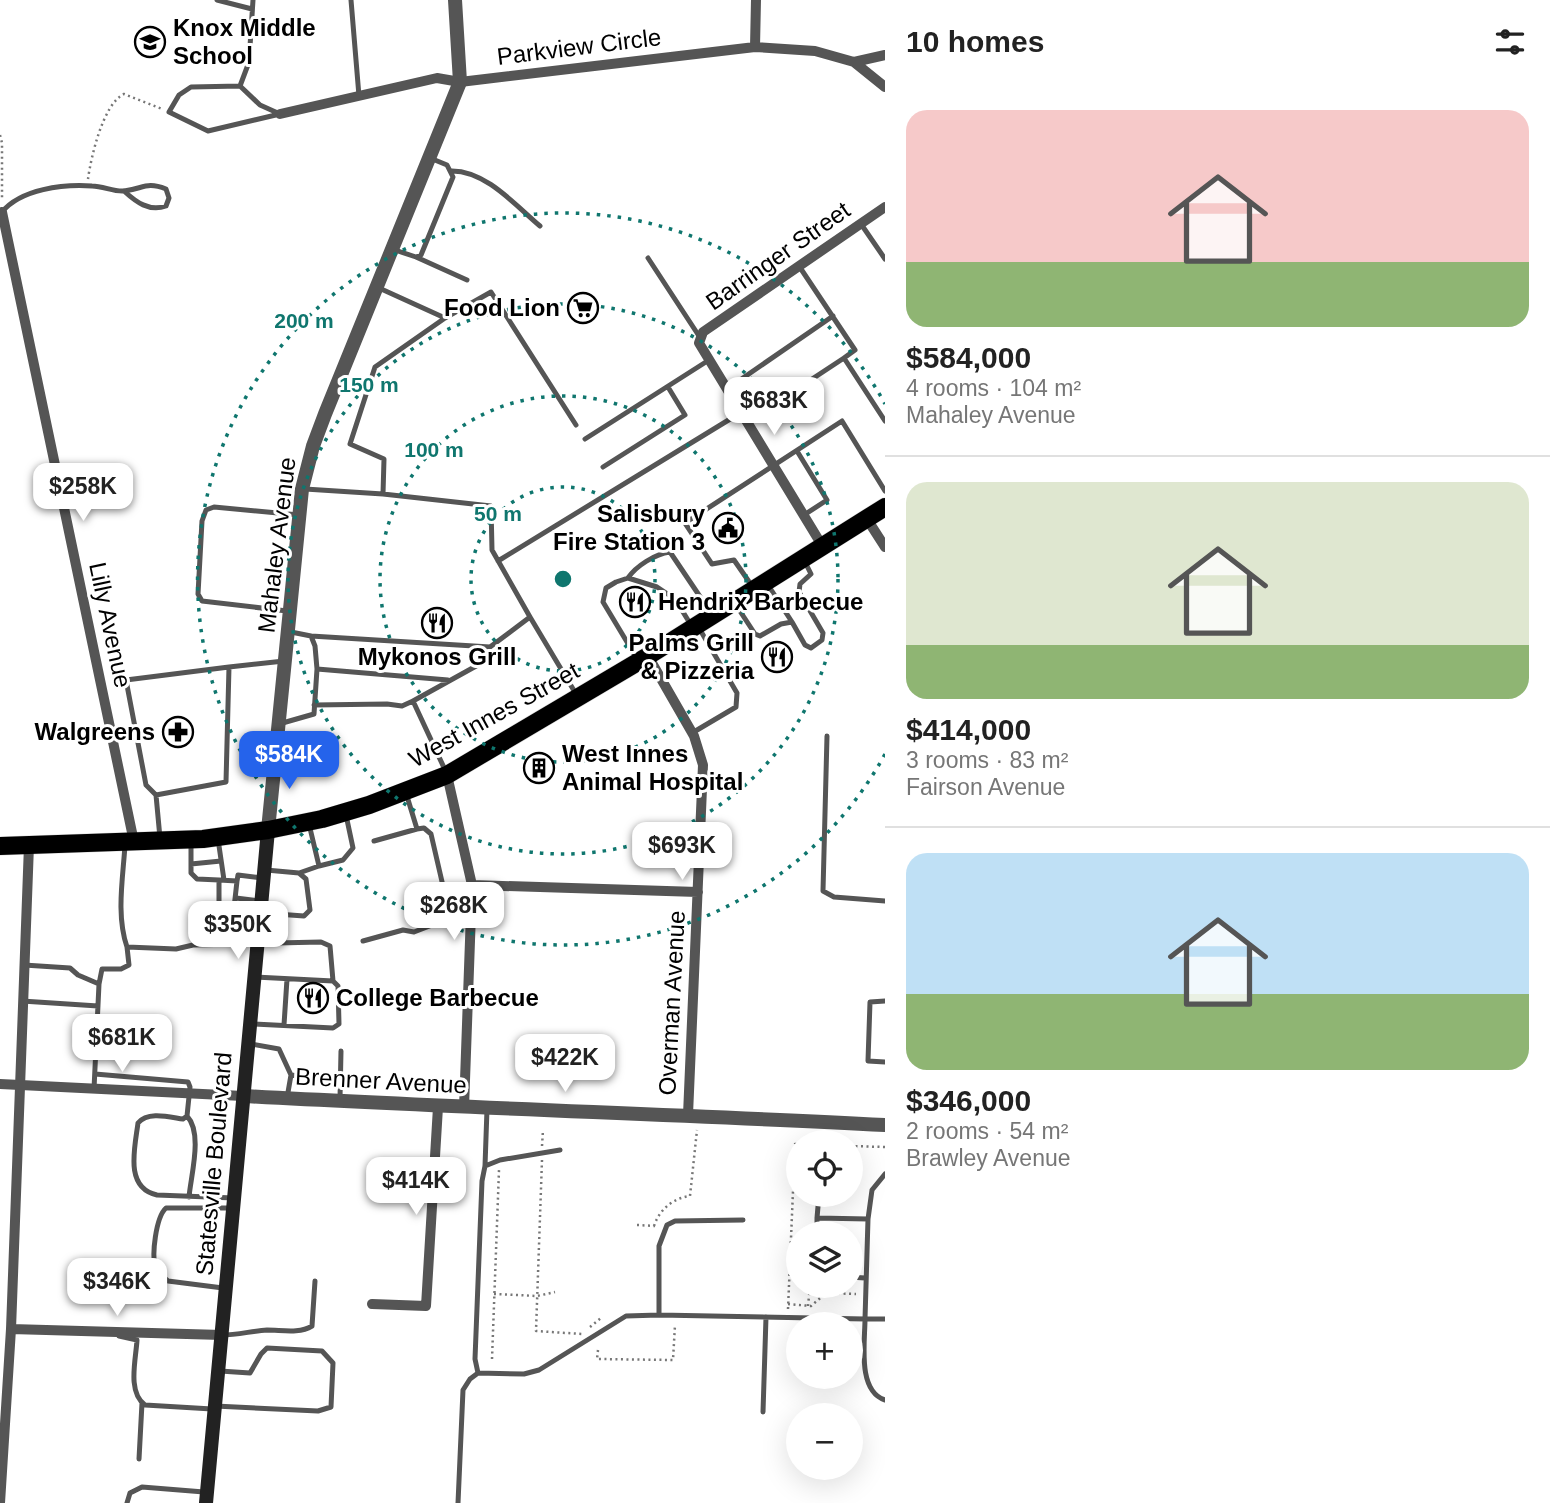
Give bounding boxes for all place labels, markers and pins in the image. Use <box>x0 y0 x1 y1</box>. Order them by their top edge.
place label: Knox Middle School <box>173 14 316 69</box>
school or university icon: Knox Middle School <box>133 25 167 59</box>
supermarket icon: Food Lion <box>566 291 600 325</box>
place label: Food Lion <box>444 294 560 321</box>
pin: $683K <box>725 378 823 437</box>
pin: $258K <box>34 463 132 523</box>
place label: Salisbury Fire Station 3 <box>553 500 706 555</box>
public building icon: Salisbury Fire Station 3 <box>711 511 745 545</box>
centre of rings <box>551 567 575 591</box>
restaurant icon: Hendrix Barbecue <box>618 585 652 619</box>
place label: Hendrix Barbecue <box>658 588 863 615</box>
restaurant icon: Mykonos Grill <box>420 606 454 640</box>
place label: Palms Grill & Pizzeria <box>629 629 755 684</box>
restaurant icon: Palms Grill & Pizzeria <box>760 640 794 674</box>
place label: Mykonos Grill <box>358 643 516 670</box>
pharmacy icon: Walgreens <box>161 715 195 749</box>
place label: Walgreens <box>35 718 155 745</box>
pin: $584K <box>240 732 338 791</box>
place label: West Innes Animal Hospital <box>562 740 743 795</box>
building icon: West Innes Animal Hospital <box>522 751 556 785</box>
pin: $693K <box>633 822 731 882</box>
pin: $268K <box>405 883 503 942</box>
pin: $350K <box>189 902 287 961</box>
restaurant icon: College Barbecue <box>296 981 330 1015</box>
place label: College Barbecue <box>336 984 539 1011</box>
pin: $681K <box>73 1014 171 1074</box>
pin: $422K <box>516 1034 614 1094</box>
pin: $414K <box>367 1158 465 1217</box>
pin: $346K <box>68 1258 166 1318</box>

